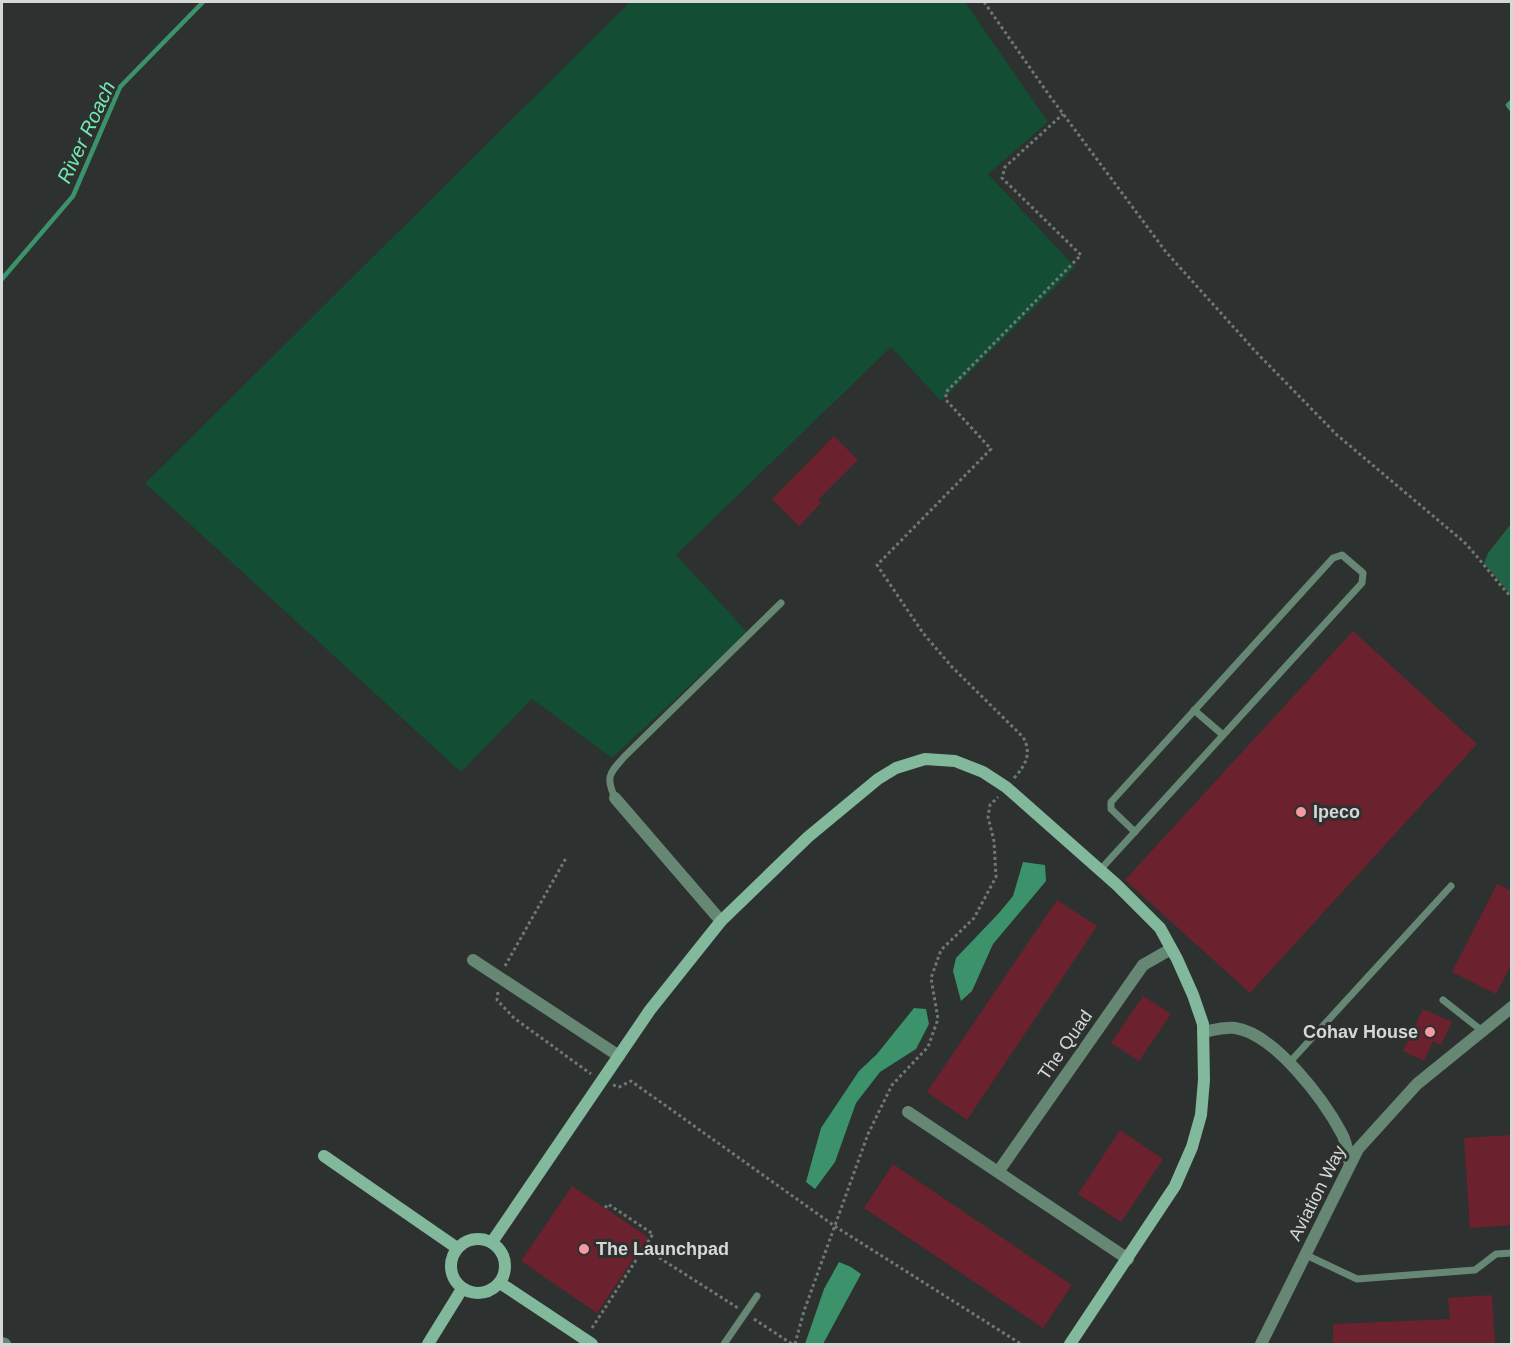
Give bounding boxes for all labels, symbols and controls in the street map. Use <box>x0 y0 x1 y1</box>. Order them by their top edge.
water label: River Roach <box>53 77 119 187</box>
place label: Ipeco <box>1313 802 1360 822</box>
marker: Ipeco <box>1294 805 1308 819</box>
street label: The Quad <box>1034 1006 1096 1084</box>
place label: Cohav House <box>1303 1022 1418 1042</box>
marker: Cohav House <box>1423 1025 1437 1039</box>
street label: Aviation Way <box>1284 1142 1350 1244</box>
place label: The Launchpad <box>596 1239 729 1259</box>
marker: The Launchpad <box>577 1242 591 1256</box>

